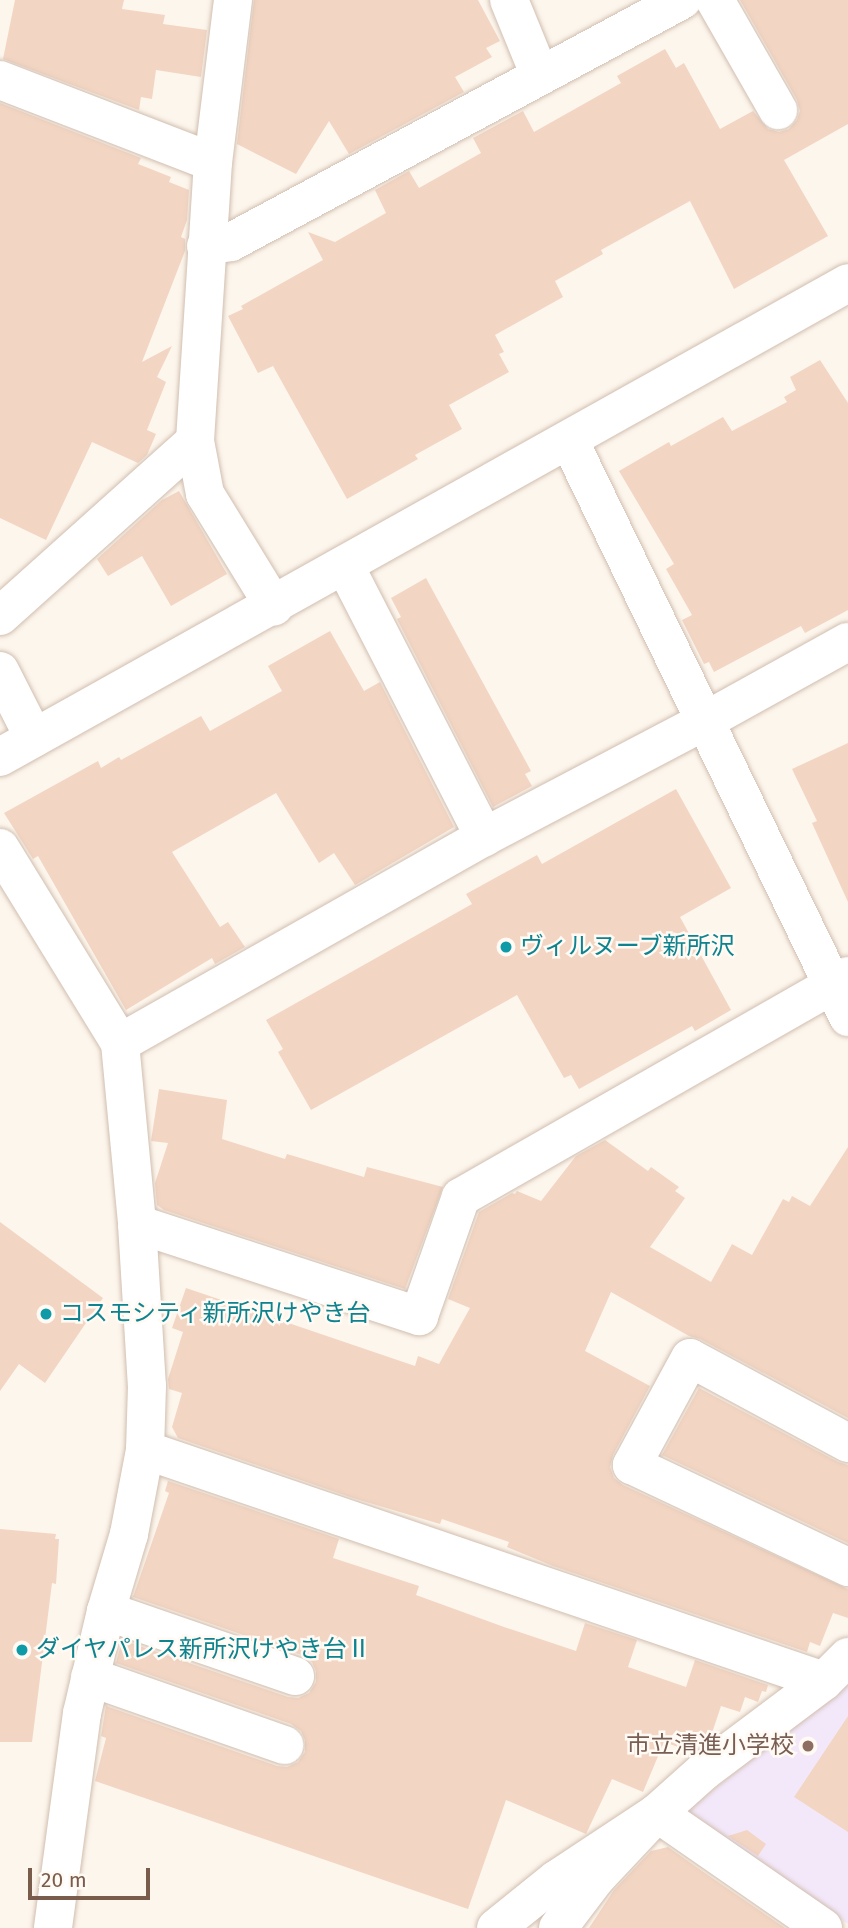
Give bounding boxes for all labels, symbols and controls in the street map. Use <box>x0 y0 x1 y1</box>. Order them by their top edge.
place label: ヴィルヌーブ新所沢 <box>520 933 736 961</box>
marker: ヴィルヌーブ新所沢 <box>498 939 514 955</box>
place label: コスモシティ新所沢けやき台 <box>60 1300 372 1328</box>
marker: コスモシティ新所沢けやき台 <box>38 1306 54 1322</box>
place label: ダイヤパレス新所沢けやき台Ⅱ <box>36 1636 372 1664</box>
marker: ダイヤパレス新所沢けやき台Ⅱ <box>14 1642 30 1658</box>
place label: 市立清進小学校 <box>626 1732 794 1760</box>
marker: 市立清進小学校 <box>800 1738 816 1754</box>
scale bar <box>32 1854 154 1898</box>
text: 20 m <box>41 1867 87 1893</box>

